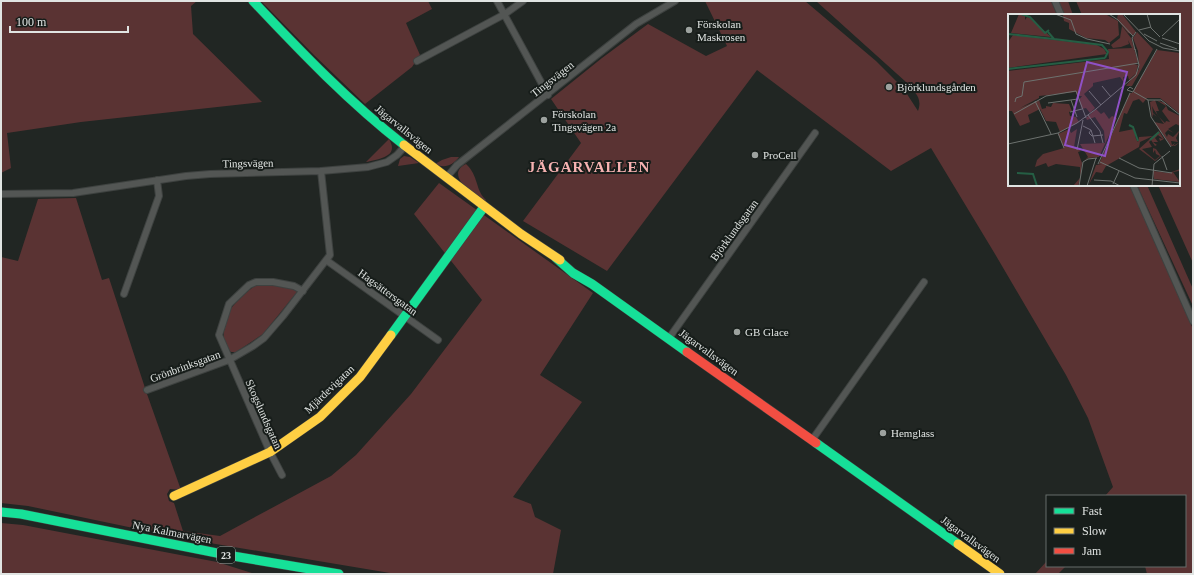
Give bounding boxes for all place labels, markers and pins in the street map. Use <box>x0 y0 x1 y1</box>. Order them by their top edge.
place label: Förskolan Maskrosen <box>697 18 746 43</box>
marker: Förskolan Maskrosen <box>684 25 694 35</box>
place label: Björklundsgården <box>897 81 976 93</box>
marker: Björklundsgården <box>884 82 894 92</box>
place label: Förskolan Tingsvägen 2a <box>552 108 616 133</box>
marker: Förskolan Tingsvägen 2a <box>539 115 549 125</box>
place label: ProCell <box>763 149 797 161</box>
marker: ProCell <box>750 150 760 160</box>
place label: GB Glace <box>745 326 789 338</box>
marker: GB Glace <box>732 327 742 337</box>
place label: Hemglass <box>891 427 934 439</box>
marker: Hemglass <box>878 428 888 438</box>

